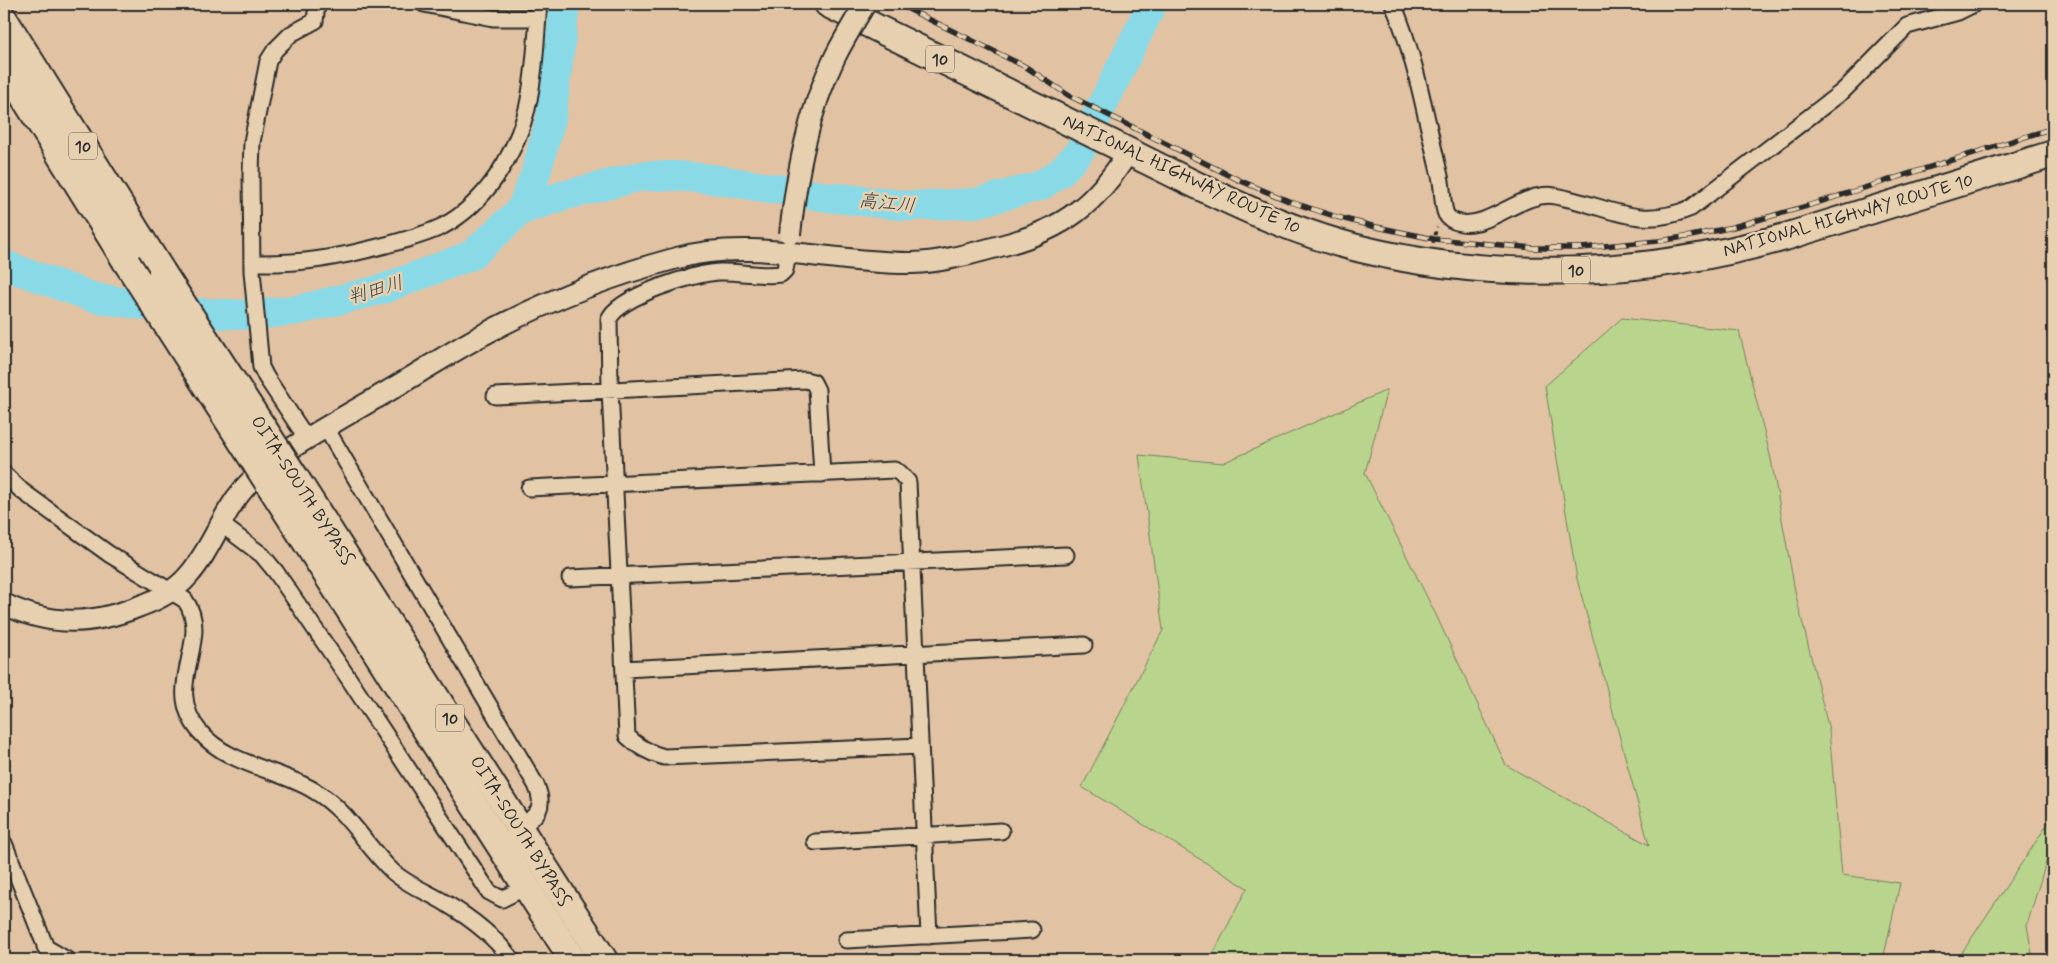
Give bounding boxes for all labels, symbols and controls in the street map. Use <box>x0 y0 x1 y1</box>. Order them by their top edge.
road number: 10 <box>926 46 954 72</box>
street label: NATIONAL HIGHWAY ROUTE 10 <box>1059 109 1304 241</box>
road number: 10 <box>69 132 97 160</box>
street label: NATIONAL HIGHWAY ROUTE 10 <box>1720 169 1976 263</box>
water label: 高江川 <box>857 188 917 219</box>
road number: 10 <box>1562 256 1590 284</box>
water label: 判田川 <box>345 270 406 311</box>
street label: OITA-SOUTH BYPASS <box>245 411 360 570</box>
road number: 10 <box>436 704 464 731</box>
street label: OITA-SOUTH BYPASS <box>464 752 576 912</box>

